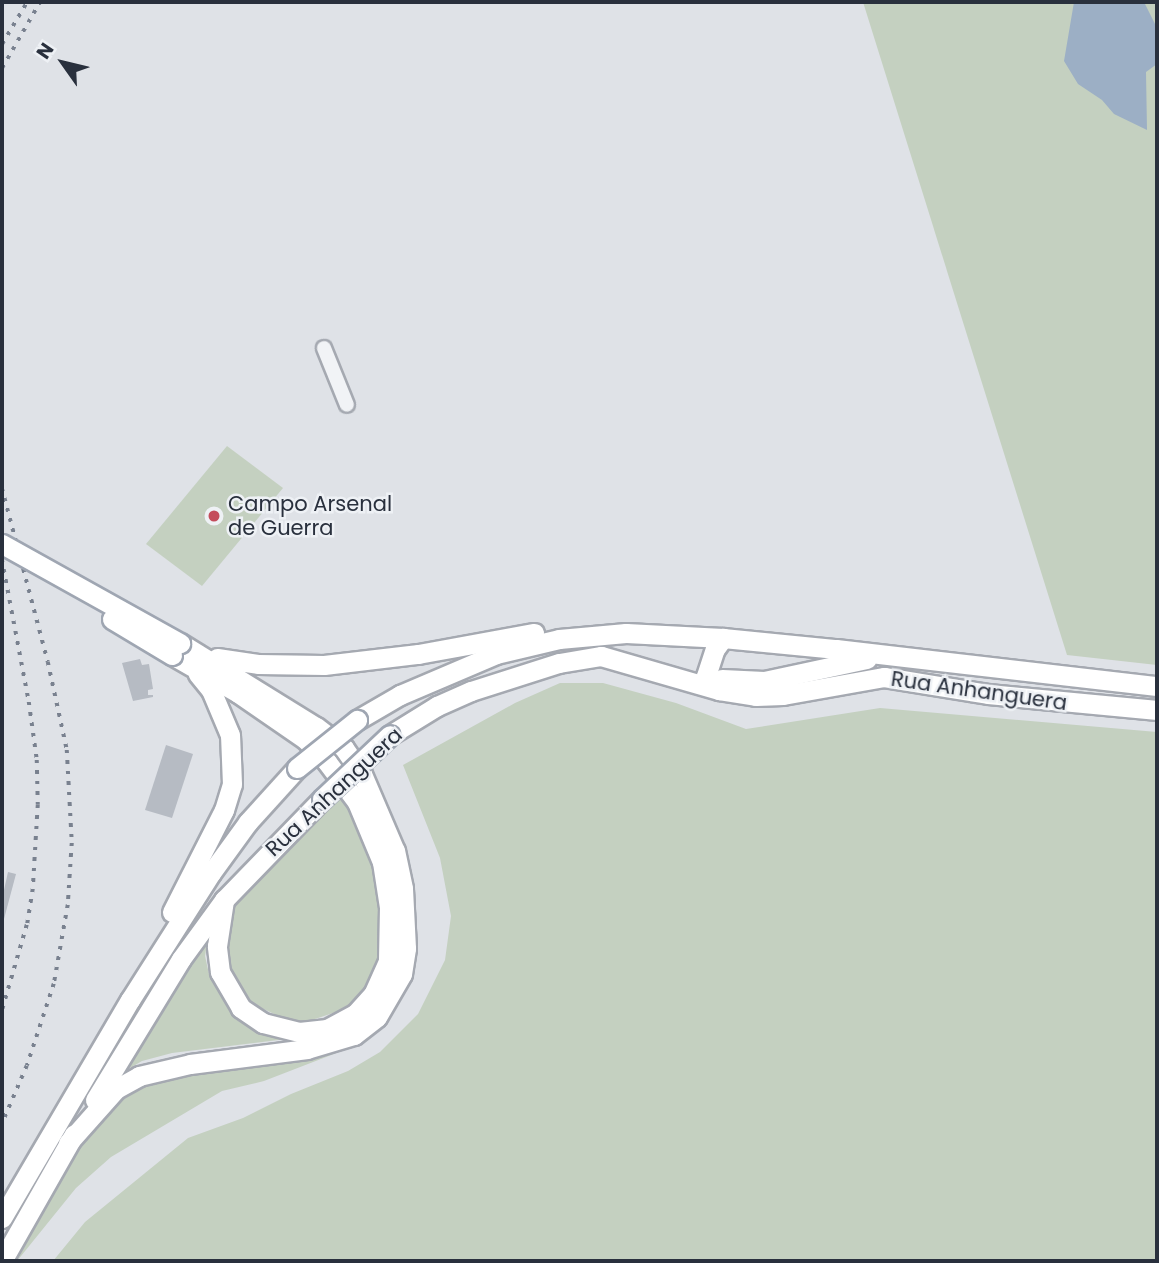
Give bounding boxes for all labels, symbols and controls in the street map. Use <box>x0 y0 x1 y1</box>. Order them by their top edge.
north arrow <box>28 28 98 98</box>
text: N <box>30 38 60 64</box>
place label: Campo Arsenal de Guerra <box>228 491 392 541</box>
marker: Campo Arsenal de Guerra <box>206 508 222 524</box>
street label: Rua Anhanguera <box>889 666 1069 716</box>
street label: Rua Anhanguera <box>261 722 407 862</box>

